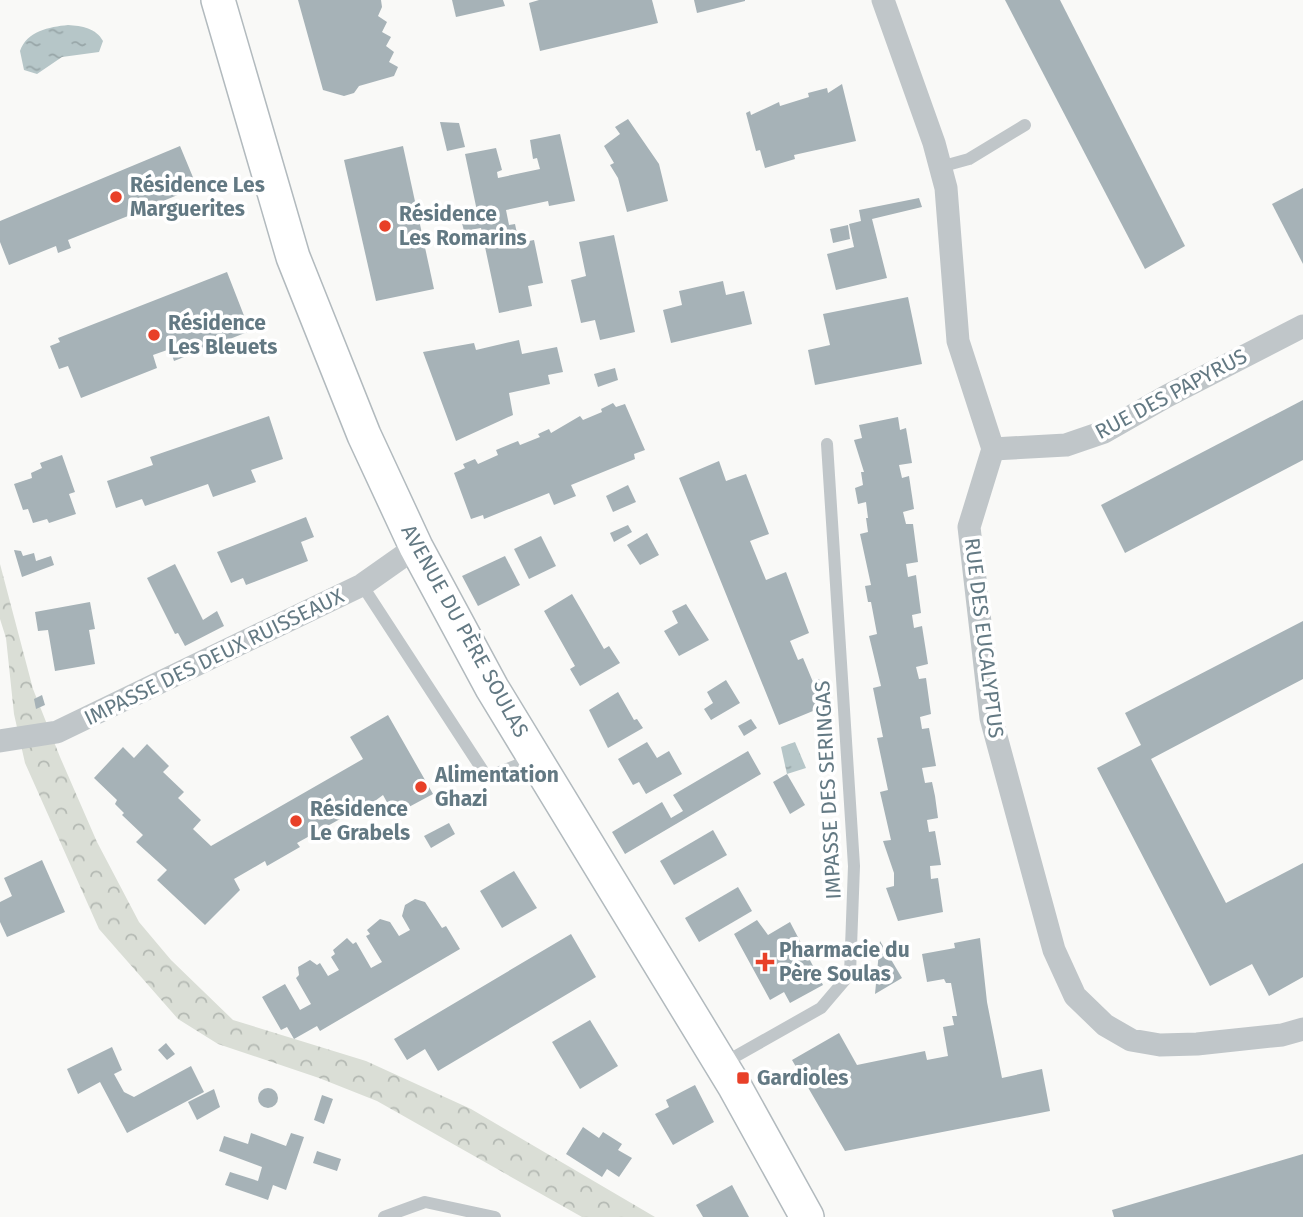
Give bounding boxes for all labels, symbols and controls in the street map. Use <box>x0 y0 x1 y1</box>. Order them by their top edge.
place label: Résidence Les Marguerites <box>130 172 265 222</box>
marker: Résidence Les Marguerites <box>108 189 124 205</box>
place label: Résidence Les Romarins <box>399 201 527 251</box>
marker: Résidence Les Romarins <box>377 218 393 234</box>
place label: Résidence Les Bleuets <box>168 310 278 360</box>
marker: Résidence Les Bleuets <box>146 327 162 343</box>
street label: RUE DES PAPYRUS <box>1090 343 1252 445</box>
street label: AVENUE DU PÈRE SOULAS <box>396 520 534 742</box>
street label: RUE DES EUCALYPTUS <box>959 536 1009 740</box>
street label: IMPASSE DES DEUX RUISSEAUX <box>80 582 349 731</box>
street label: IMPASSE DES SERINGAS <box>809 680 847 900</box>
place label: Alimentation Ghazi <box>434 762 559 812</box>
marker: Alimentation Ghazi <box>413 779 429 795</box>
place label: Résidence Le Grabels <box>310 796 410 846</box>
marker: Résidence Le Grabels <box>288 813 304 829</box>
place label: Pharmacie du Père Soulas <box>779 937 910 987</box>
marker: Pharmacie du Père Soulas <box>757 954 773 970</box>
place label: Gardioles <box>757 1065 849 1091</box>
marker: Gardioles <box>735 1070 751 1086</box>

